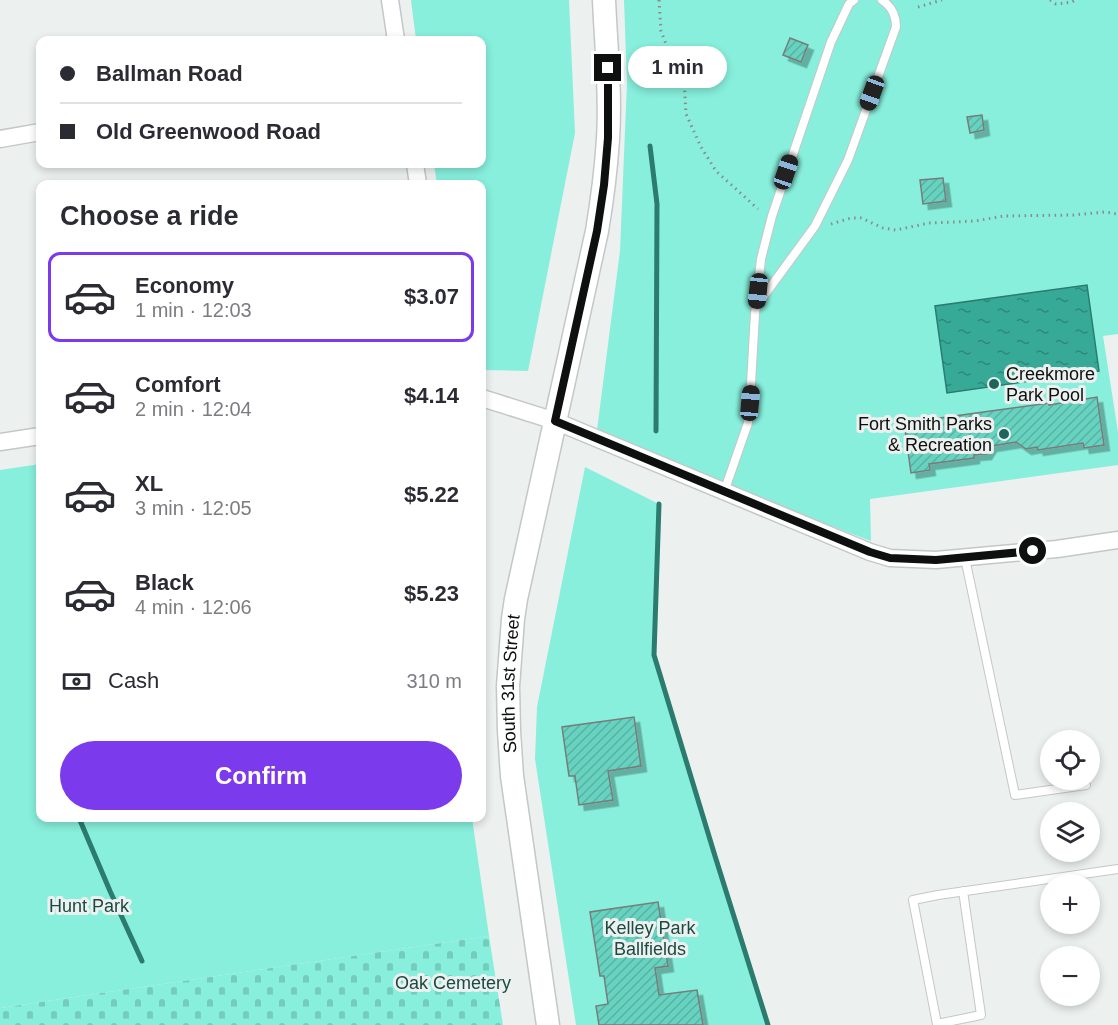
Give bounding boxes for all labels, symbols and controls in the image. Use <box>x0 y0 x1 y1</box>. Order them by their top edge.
callout: 1 min <box>629 47 728 89</box>
route end <box>594 54 621 81</box>
text: 1 min <box>651 56 704 78</box>
text: Ballman Road <box>96 61 243 86</box>
car <box>857 73 887 113</box>
text: Old Greenwood Road <box>96 119 321 144</box>
car <box>772 152 800 192</box>
text: Choose a ride <box>60 201 239 231</box>
icon: car <box>63 270 117 324</box>
car <box>747 272 769 310</box>
text: Economy <box>135 273 234 298</box>
text: $3.07 <box>404 284 459 309</box>
text: 1 min · 12:03 <box>135 299 252 321</box>
place label: Creekmore Park Pool <box>1006 364 1095 405</box>
icon: car <box>63 369 117 423</box>
text: Comfort <box>135 372 221 397</box>
marker: Creekmore Park Pool <box>987 377 1001 391</box>
text: $4.14 <box>404 383 459 408</box>
car <box>739 384 761 422</box>
text: 2 min · 12:04 <box>135 398 252 420</box>
place label: Fort Smith Parks & Recreation <box>858 414 992 455</box>
marker: Fort Smith Parks & Recreation <box>997 427 1011 441</box>
icon: car <box>63 468 117 522</box>
text: XL <box>135 471 163 496</box>
text: $5.22 <box>404 482 459 507</box>
text: 3 min · 12:05 <box>135 497 252 519</box>
route start <box>1019 537 1046 564</box>
icon: car <box>63 567 117 621</box>
text: Black <box>135 570 194 595</box>
text: $5.23 <box>404 581 459 606</box>
text: 4 min · 12:06 <box>135 596 252 618</box>
street label: South 31st Street <box>498 613 524 754</box>
icon: cash <box>60 665 93 698</box>
text: Cash <box>108 668 159 693</box>
text: 310 m <box>406 670 462 692</box>
map controls <box>1040 730 1100 1006</box>
button: locate <box>1040 730 1100 790</box>
button: Confirm <box>60 741 462 810</box>
button: layers <box>1040 802 1100 862</box>
button: + <box>1040 874 1100 934</box>
park label: Hunt Park <box>49 896 130 916</box>
park label: Kelley Park Ballfields <box>604 918 697 959</box>
button: − <box>1040 946 1100 1006</box>
park label: Oak Cemetery <box>395 973 511 993</box>

